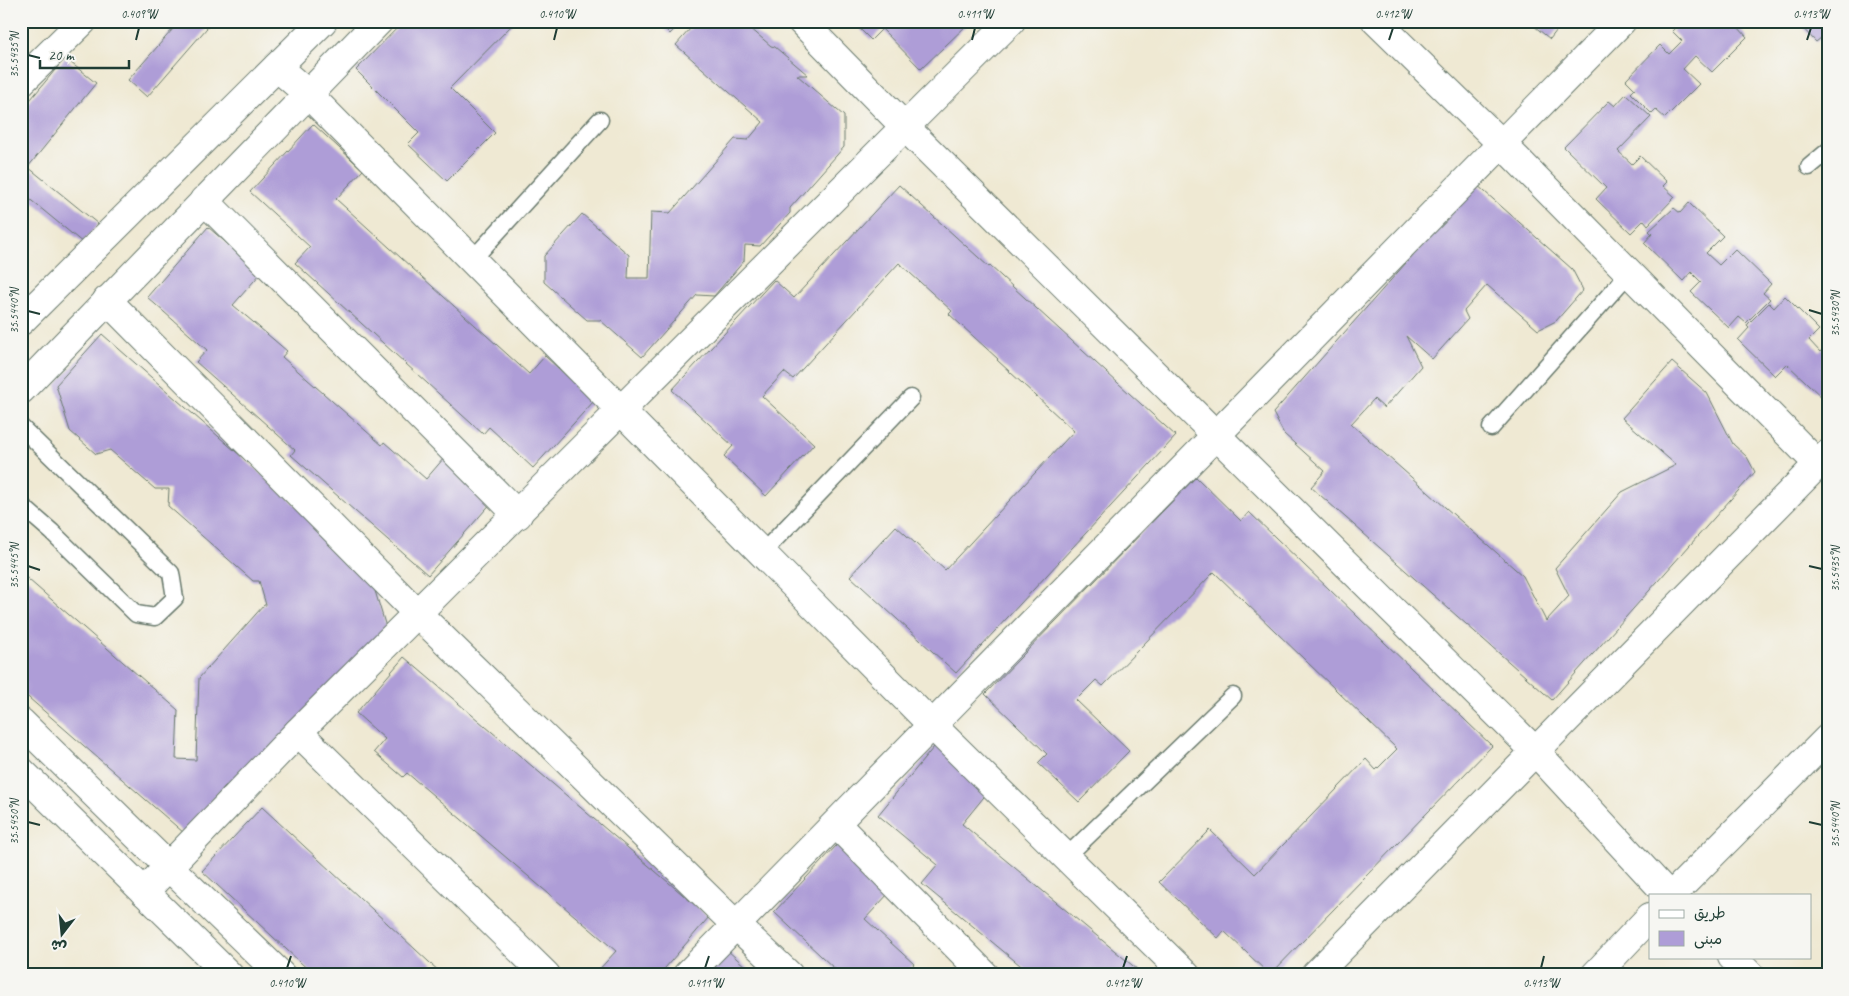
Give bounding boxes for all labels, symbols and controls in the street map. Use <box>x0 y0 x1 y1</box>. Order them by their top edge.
text: 0.409°W <box>121 6 159 22</box>
text: 0.410°W <box>539 6 577 22</box>
text: 0.411°W <box>957 6 995 22</box>
text: 0.412°W <box>1375 6 1413 22</box>
text: 0.413°W <box>1793 6 1831 22</box>
text: 35.5435°N <box>6 31 22 78</box>
scale bar <box>40 38 129 70</box>
text: 20 m <box>48 46 75 65</box>
text: 35.5440°N <box>6 287 22 334</box>
text: 35.5430°N <box>1827 290 1843 337</box>
text: 35.5445°N <box>6 542 22 589</box>
text: 35.5435°N <box>1827 545 1843 592</box>
text: 35.5450°N <box>6 798 22 845</box>
text: 35.5440°N <box>1827 801 1843 848</box>
legend <box>1649 894 1812 958</box>
text: طريق <box>1694 904 1726 923</box>
north arrow <box>38 908 88 958</box>
text: مبنى <box>1694 930 1722 949</box>
text: ش <box>49 936 68 956</box>
text: 0.410°W <box>269 975 307 991</box>
text: 0.411°W <box>687 975 725 991</box>
text: 0.412°W <box>1105 975 1143 991</box>
text: 0.413°W <box>1523 975 1561 991</box>

